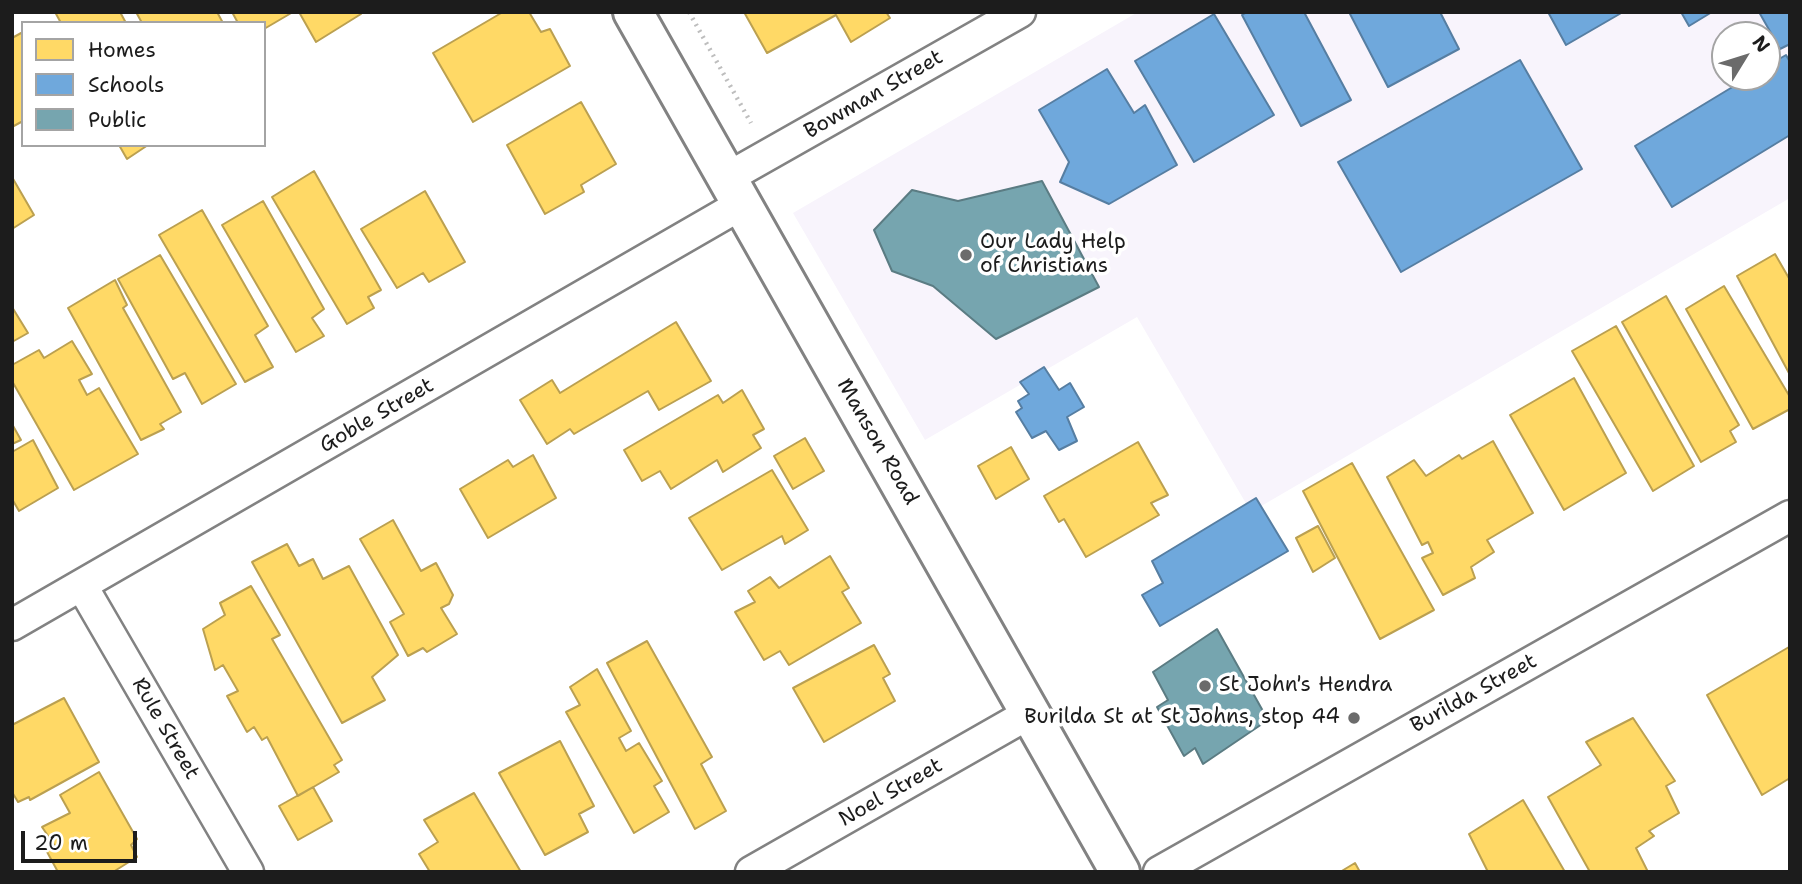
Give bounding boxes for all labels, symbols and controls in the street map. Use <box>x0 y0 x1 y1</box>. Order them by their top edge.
legend <box>21 21 266 147</box>
north arrow <box>1711 21 1781 91</box>
text: N <box>1747 30 1776 58</box>
text: Homes <box>88 36 156 64</box>
street label: Bowman Street <box>800 45 948 145</box>
text: Schools <box>88 71 164 99</box>
text: Public <box>88 106 147 134</box>
place label: Our Lady Help of Christians <box>980 230 1126 280</box>
marker: Our Lady Help of Christians <box>958 247 974 263</box>
street label: Goble Street <box>315 373 439 459</box>
street label: Manson Road <box>831 374 923 510</box>
street label: Burilda Street <box>1406 649 1542 739</box>
place label: St John's Hendra <box>1219 673 1392 699</box>
street label: Rule Street <box>126 674 204 784</box>
marker: St John's Hendra <box>1197 678 1213 694</box>
place label: Burilda St at St Johns, stop 44 <box>1024 705 1340 731</box>
marker: Burilda St at St Johns, stop 44 <box>1346 710 1362 726</box>
street label: Noel Street <box>835 753 947 833</box>
scale bar <box>24 818 140 862</box>
text: 20 m <box>34 829 88 857</box>

